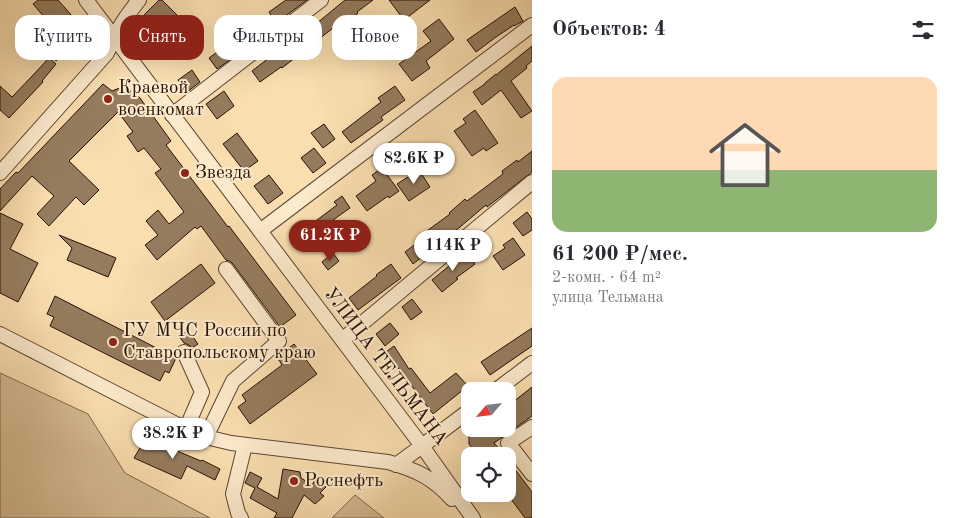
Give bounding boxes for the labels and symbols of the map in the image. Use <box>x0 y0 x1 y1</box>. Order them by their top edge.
place label: Краевой военкомат <box>118 79 204 120</box>
marker: Краевой военкомат <box>102 93 114 105</box>
pin: 82.6K ₽ <box>368 142 460 185</box>
place label: Звезда <box>195 164 252 183</box>
marker: Звезда <box>179 167 191 179</box>
pin: 61.2K ₽ <box>284 220 376 262</box>
pin: 114K ₽ <box>412 230 494 272</box>
street label: УЛИЦА ТЕЛЬМАНА <box>320 285 451 450</box>
place label: ГУ МЧС России по Ставропольскому краю <box>123 322 316 363</box>
marker: ГУ МЧС России по Ставропольскому краю <box>107 336 119 348</box>
north arrow <box>461 382 516 438</box>
pin: 38.2K ₽ <box>127 418 219 460</box>
place label: Роснефть <box>304 472 383 491</box>
marker: Роснефть <box>288 475 300 487</box>

